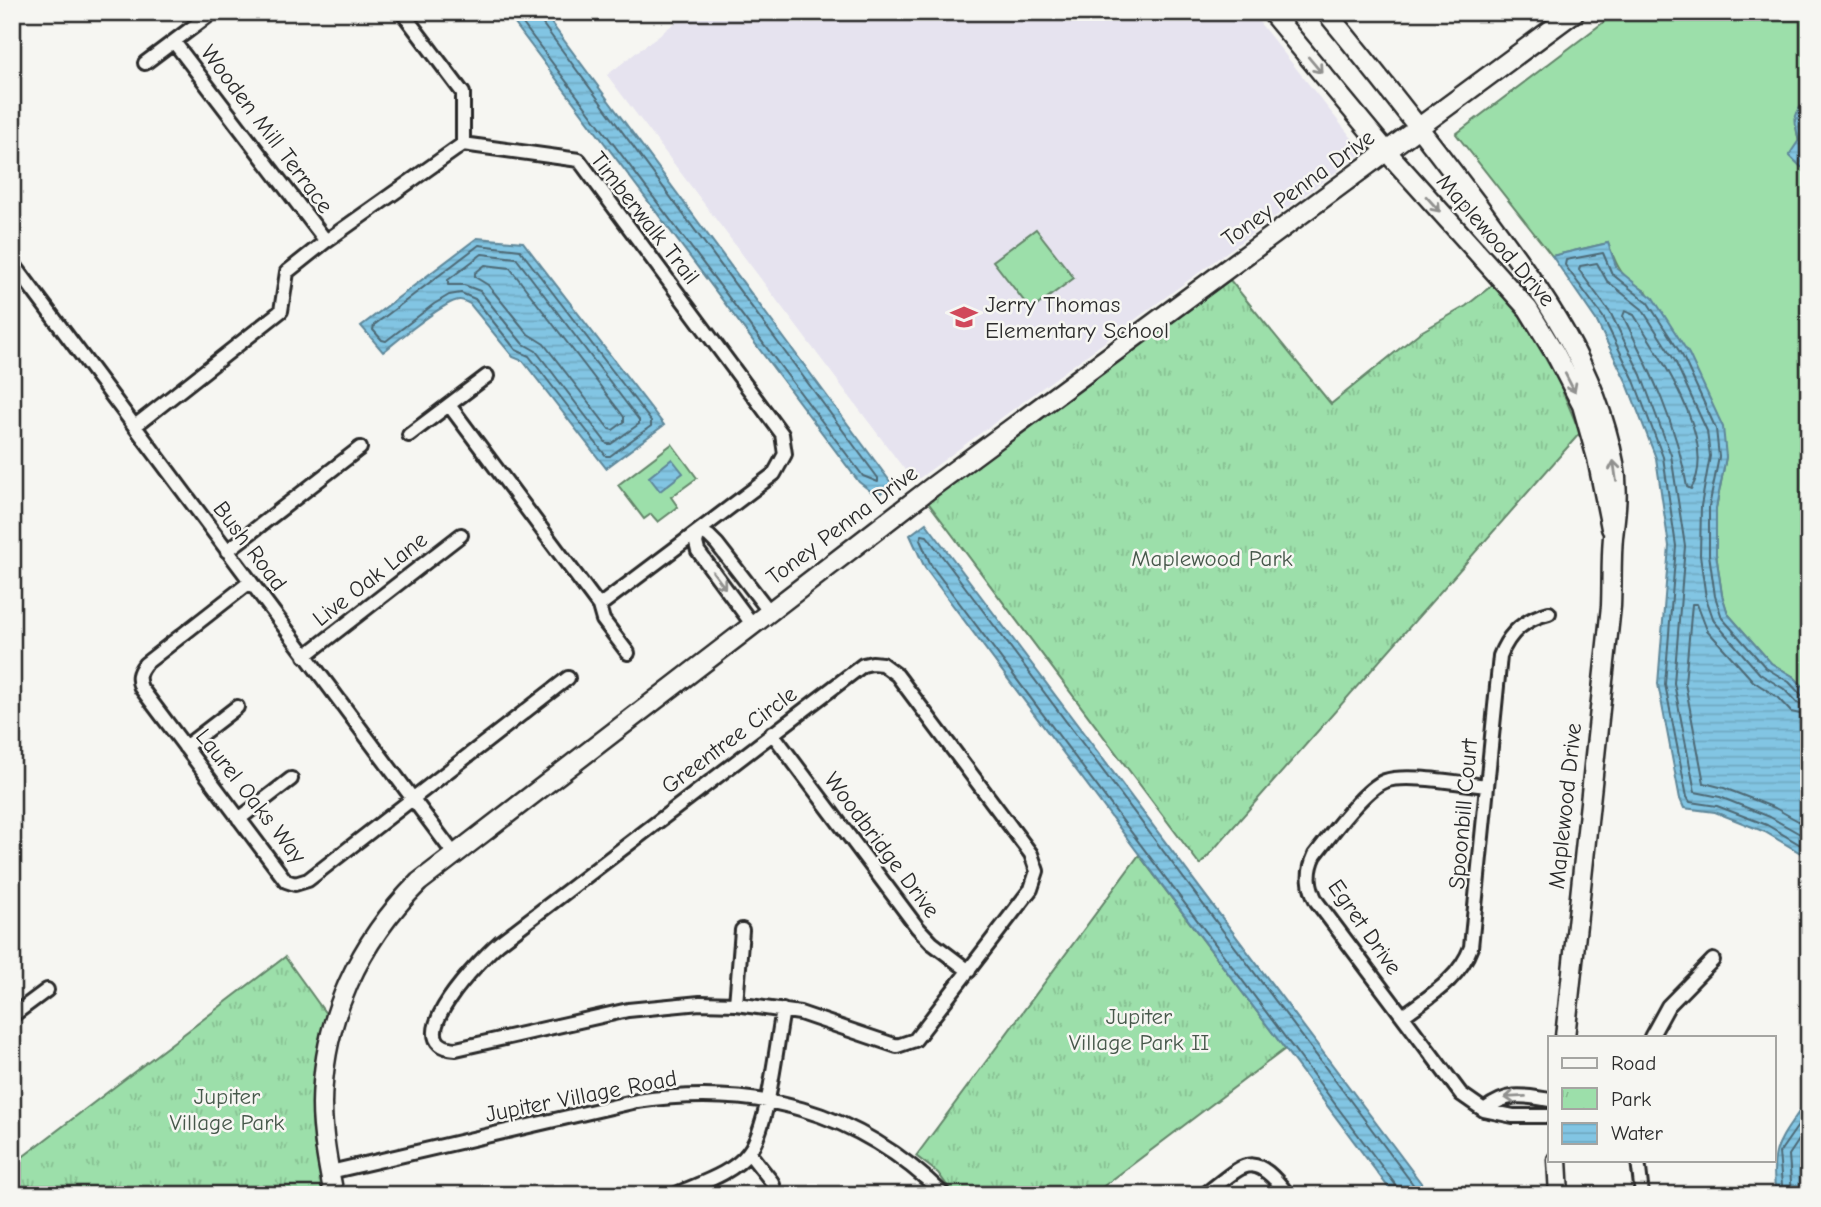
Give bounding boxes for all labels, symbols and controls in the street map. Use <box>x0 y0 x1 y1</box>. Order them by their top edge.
street label: Wooden Mill Terrace <box>195 40 339 218</box>
one-way arrow <box>1307 55 1323 73</box>
street label: Toney Penna Drive <box>1216 124 1380 252</box>
street label: Timberwalk Trail <box>585 146 705 290</box>
street label: Maplewood Drive <box>1431 168 1561 312</box>
one-way arrow <box>1424 194 1440 212</box>
place label: Jerry Thomas Elementary School <box>985 291 1169 344</box>
school or university icon: Jerry Thomas Elementary School <box>949 302 979 332</box>
one-way arrow <box>1564 372 1578 393</box>
street label: Toney Penna Drive <box>761 459 923 591</box>
one-way arrow <box>1608 460 1621 483</box>
street label: Bush Road <box>208 496 292 596</box>
street label: Live Oak Lane <box>307 526 433 632</box>
park label: Maplewood Park <box>1131 545 1293 572</box>
one-way arrow <box>711 570 726 589</box>
street label: Greentree Circle <box>656 680 802 800</box>
street label: Maplewood Drive <box>1543 722 1587 890</box>
street label: Laurel Oaks Way <box>190 723 312 869</box>
street label: Spoonbill Court <box>1443 736 1483 890</box>
street label: Woodbridge Drive <box>818 767 946 923</box>
street label: Egret Drive <box>1322 874 1408 980</box>
park label: Jupiter Village Park II <box>1069 1003 1209 1056</box>
legend <box>1548 1036 1776 1162</box>
text: Road <box>1611 1051 1656 1075</box>
street label: Jupiter Village Road <box>483 1064 679 1128</box>
park label: Jupiter Village Park <box>170 1083 284 1136</box>
text: Park <box>1611 1087 1651 1111</box>
one-way arrow <box>1504 1091 1527 1104</box>
text: Water <box>1611 1121 1664 1145</box>

